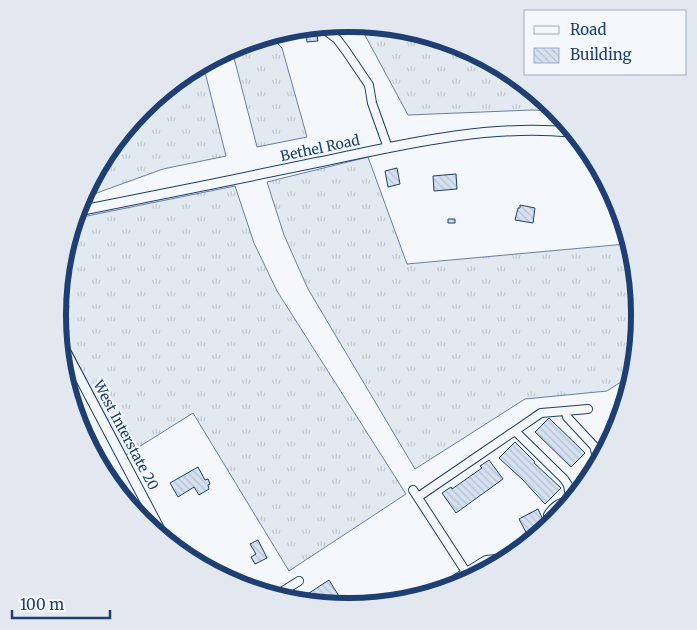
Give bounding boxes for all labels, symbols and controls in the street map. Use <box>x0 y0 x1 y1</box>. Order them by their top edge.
legend <box>524 10 687 75</box>
text: Road <box>570 20 606 39</box>
text: Building <box>570 45 632 64</box>
street label: Bethel Road <box>279 131 362 165</box>
street label: West Interstate 20 <box>89 376 163 493</box>
scale bar <box>12 588 110 620</box>
text: 100 m <box>20 595 64 614</box>

